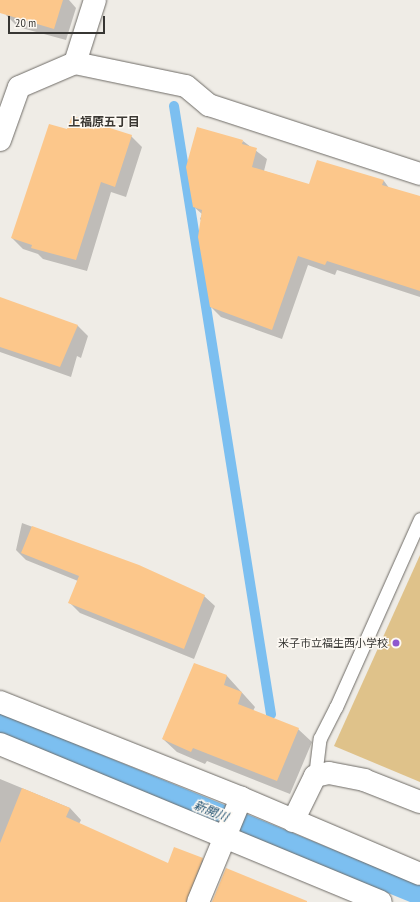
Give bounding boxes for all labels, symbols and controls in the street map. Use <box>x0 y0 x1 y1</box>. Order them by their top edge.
scale bar <box>10 8 107 34</box>
text: 20 m <box>15 15 36 30</box>
district label: 上福原五丁目 <box>68 115 140 129</box>
place label: 米子市立福生西小学校 <box>278 636 388 650</box>
marker: 米子市立福生西小学校 <box>391 638 401 648</box>
water label: 新開川 <box>192 798 230 824</box>

